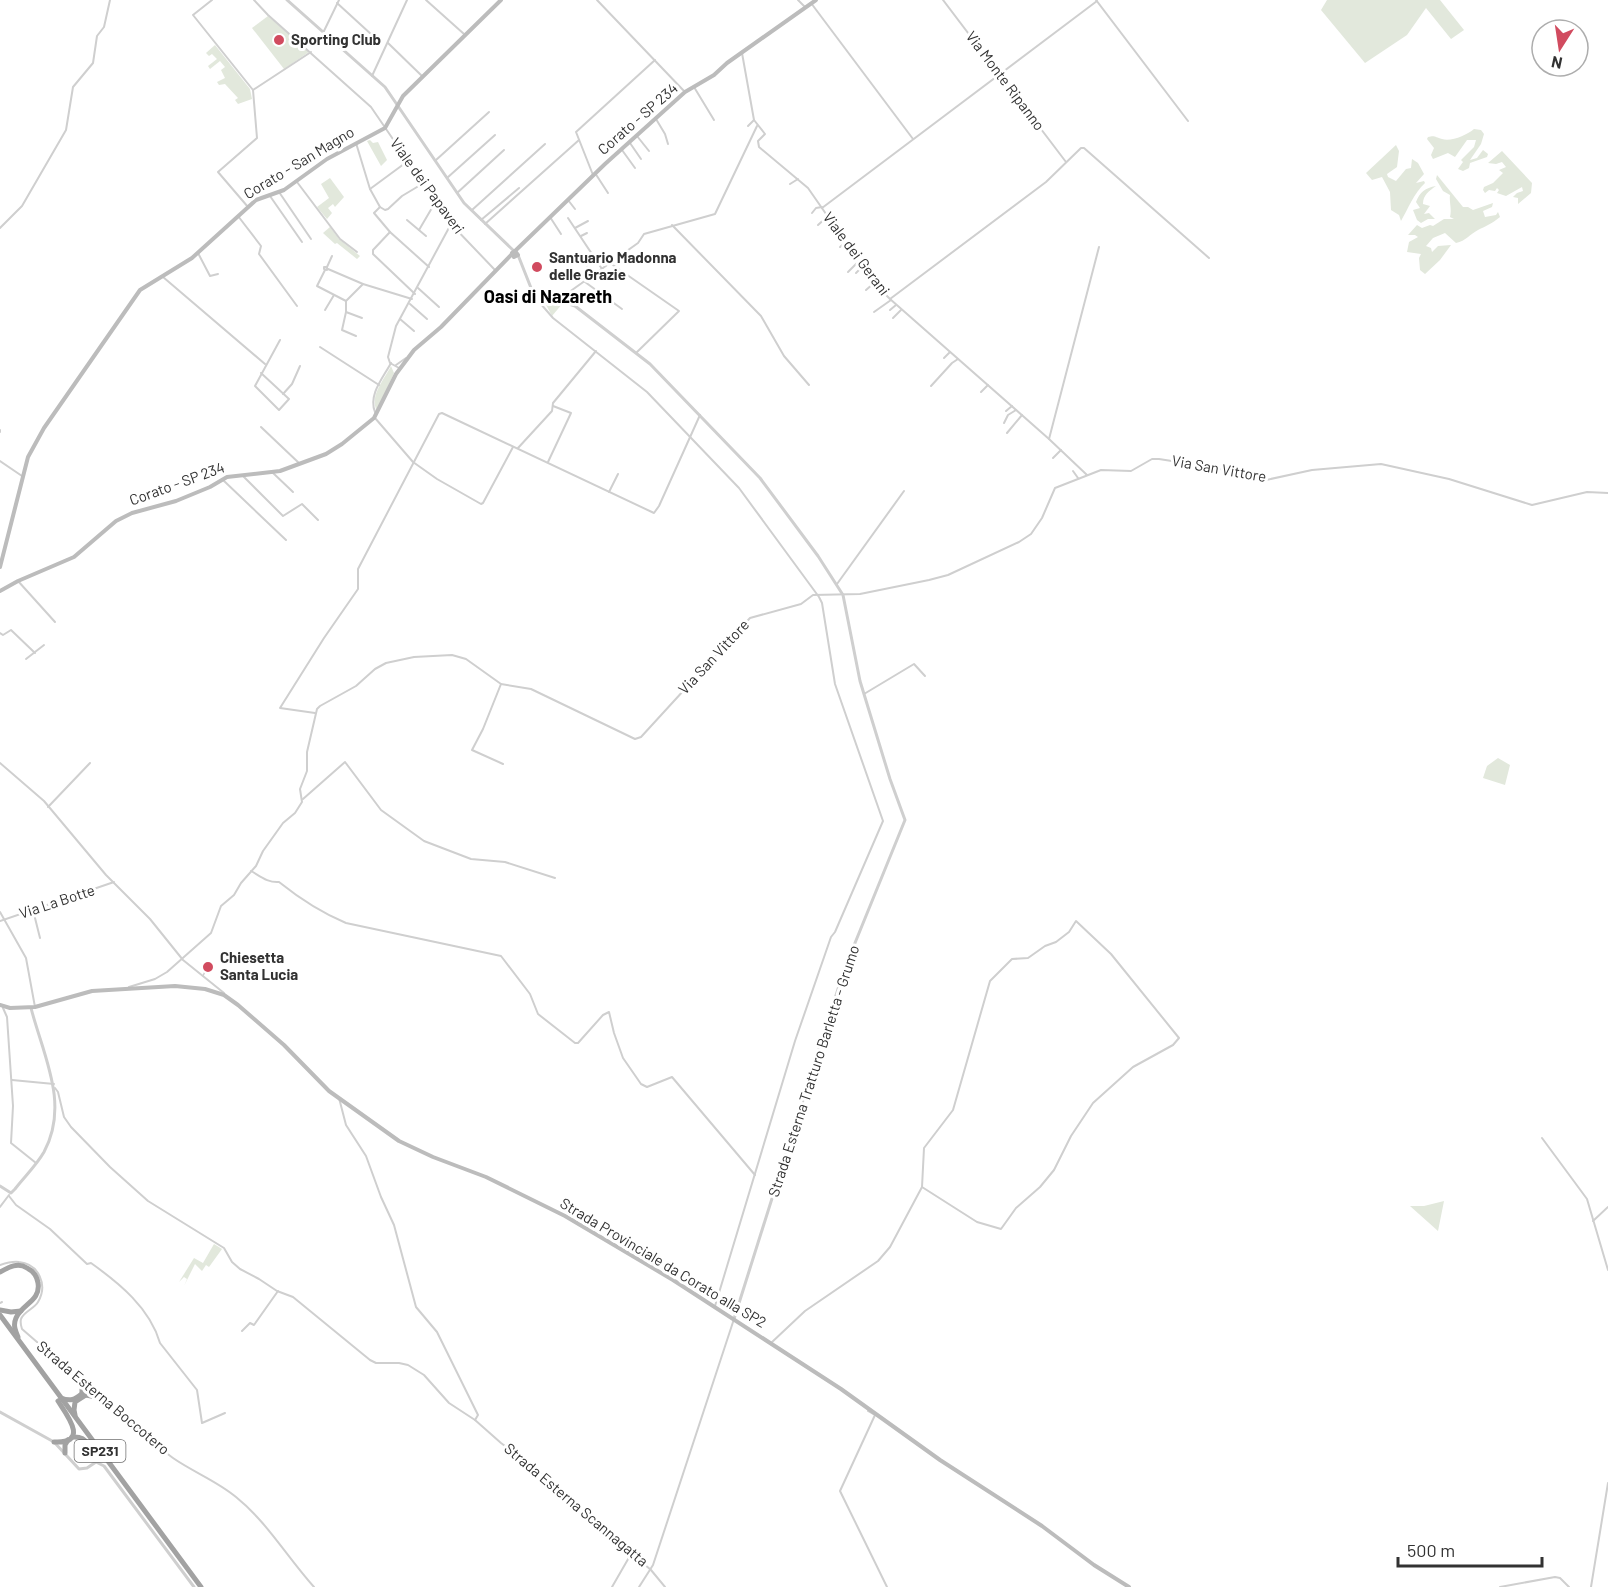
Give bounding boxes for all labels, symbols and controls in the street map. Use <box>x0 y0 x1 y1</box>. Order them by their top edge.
north arrow <box>1530 18 1590 78</box>
street label: Via Monte Ripanno <box>963 27 1049 134</box>
place label: Sporting Club <box>291 30 381 48</box>
marker: Sporting Club <box>272 33 286 47</box>
text: N <box>1550 53 1564 74</box>
street label: Corato - SP 234 <box>594 79 681 158</box>
street label: Corato - San Magno <box>240 122 357 202</box>
street label: Viale dei Papaveri <box>387 134 469 237</box>
street label: Viale dei Gerani <box>820 208 894 299</box>
place label: Santuario Madonna delle Grazie <box>549 248 677 283</box>
marker: Santuario Madonna delle Grazie <box>530 260 544 274</box>
district label: Oasi di Nazareth <box>484 285 612 307</box>
street label: Via San Vittore <box>1170 451 1268 485</box>
street label: Corato - SP 234 <box>126 457 227 509</box>
street label: Via San Vittore <box>674 615 752 697</box>
street label: Via La Botte <box>16 880 97 922</box>
street label: Strada Esterna Tratturo Barletta - Grumo <box>764 943 862 1199</box>
place label: Chiesetta Santa Lucia <box>220 948 298 983</box>
marker: Chiesetta Santa Lucia <box>201 960 215 974</box>
street label: Strada Provinciale da Corato alla SP2 <box>557 1193 770 1331</box>
street label: Strada Esterna Boccotero <box>34 1336 174 1458</box>
street label: Strada Esterna Scannagatta <box>501 1439 652 1570</box>
road number: SP231 <box>74 1440 126 1462</box>
scale bar <box>1398 1530 1542 1568</box>
text: 500 m <box>1407 1539 1455 1561</box>

